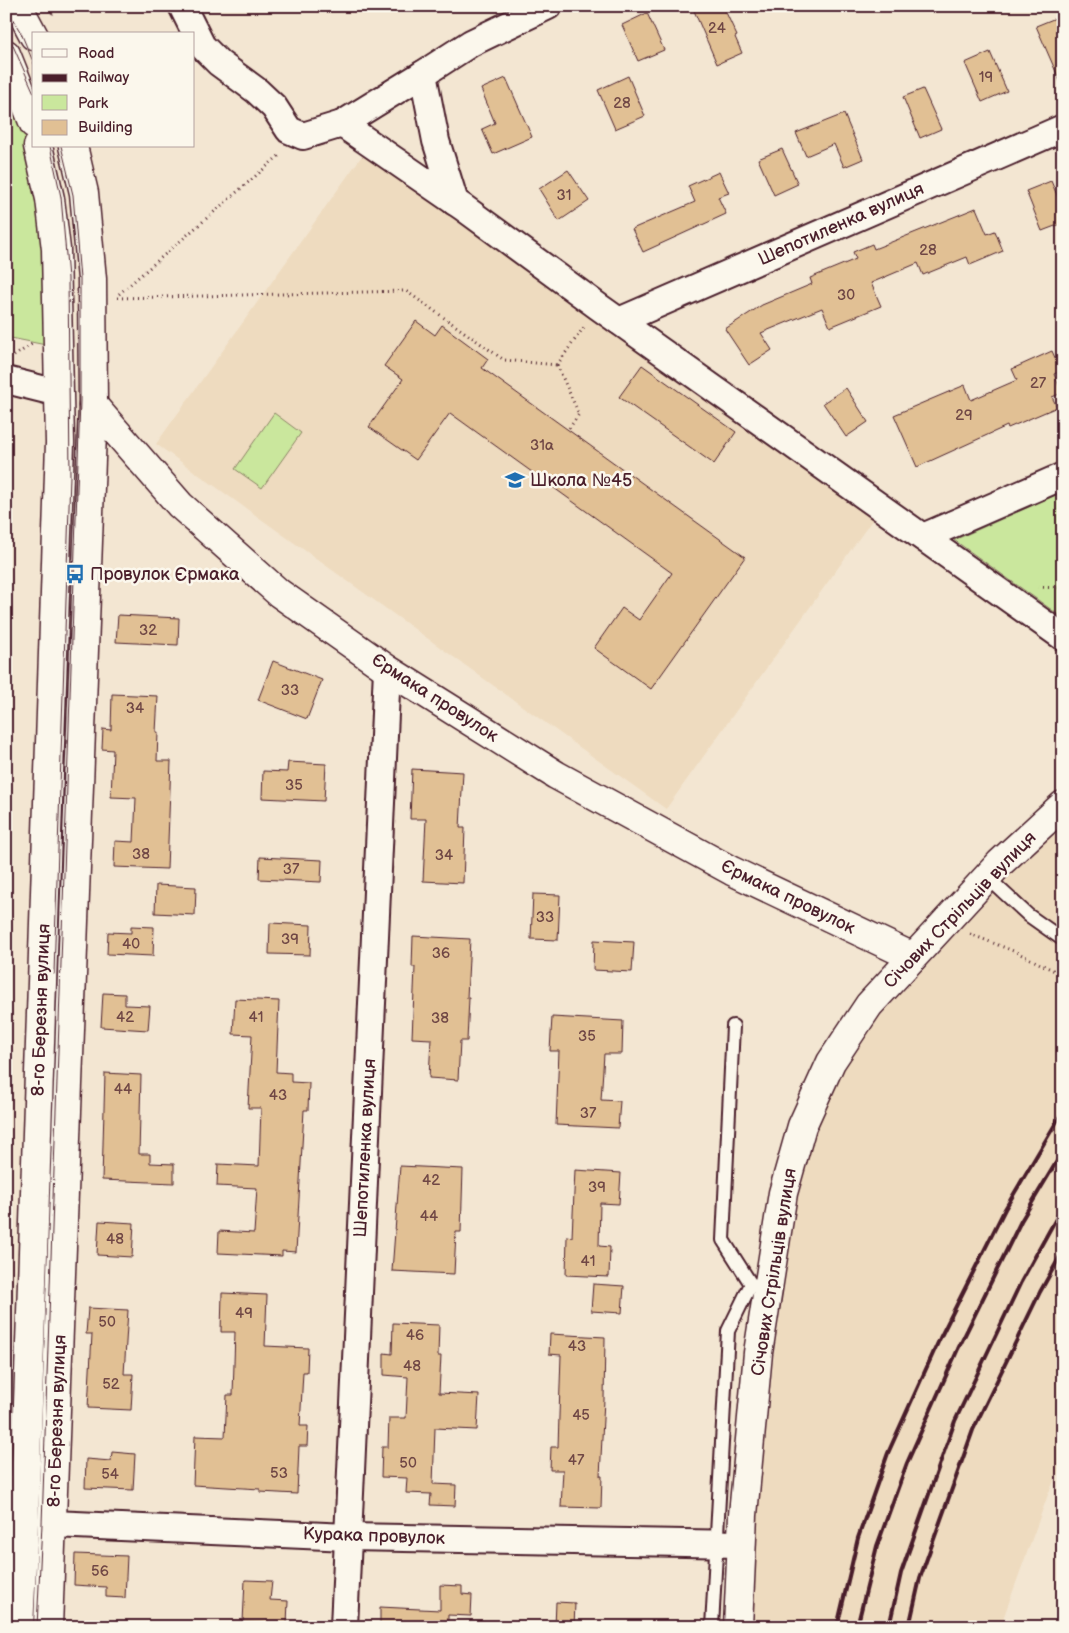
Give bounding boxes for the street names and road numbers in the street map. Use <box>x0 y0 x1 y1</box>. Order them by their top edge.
street label: Шепотиленка вулиця <box>755 178 927 270</box>
street label: Єрмака провулок <box>368 649 503 747</box>
street label: Січових Стрільців вулиця <box>880 827 1040 993</box>
street label: Єрмака провулок <box>717 855 859 939</box>
street label: 8-го Березня вулиця <box>27 923 55 1097</box>
street label: Шепотиленка вулиця <box>350 1058 380 1238</box>
street label: Січових Стрільців вулиця <box>747 1167 801 1377</box>
street label: 8-го Березня вулиця <box>43 1334 71 1508</box>
street label: Курака провулок <box>303 1523 446 1549</box>

